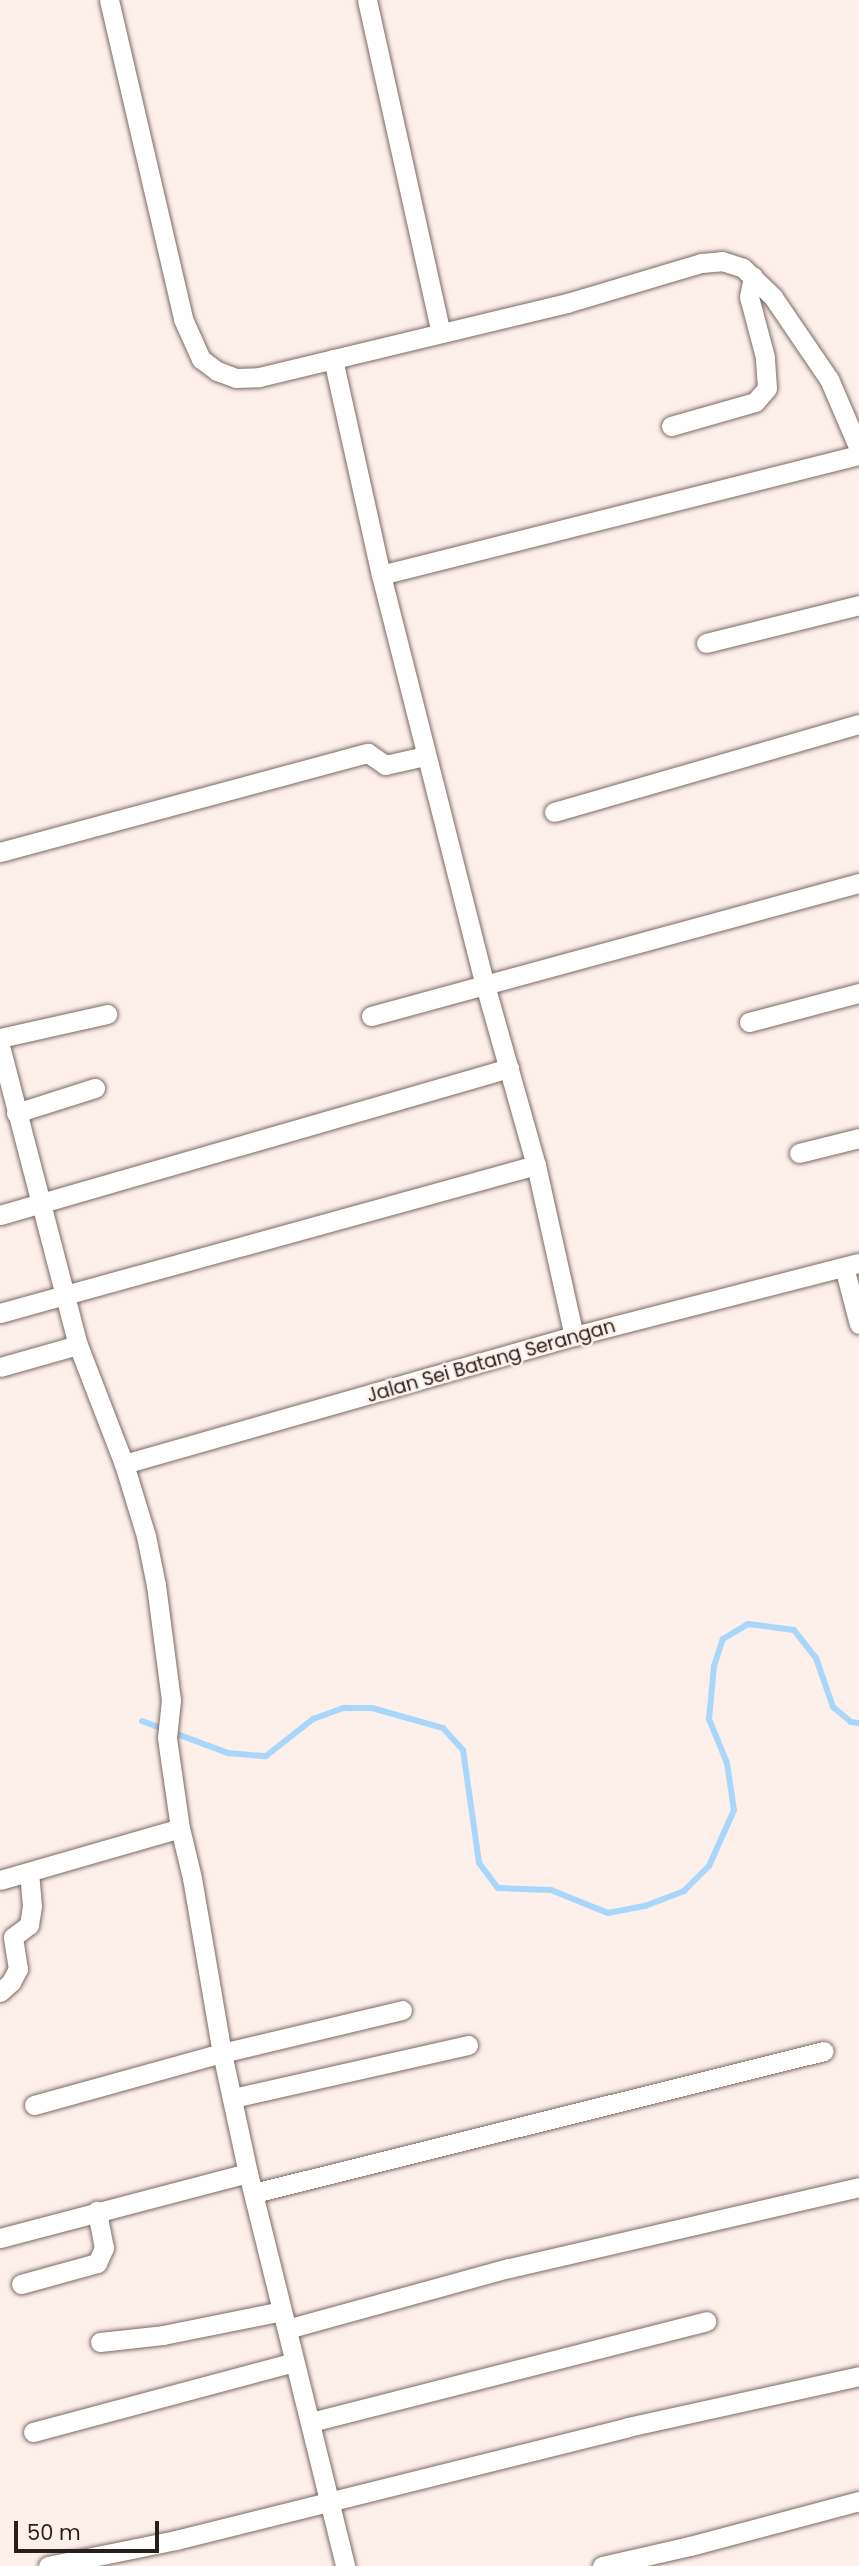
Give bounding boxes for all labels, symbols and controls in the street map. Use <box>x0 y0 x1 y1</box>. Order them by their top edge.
street label: Jalan Sei Batang Serangan <box>364 1315 618 1407</box>
scale bar <box>18 2506 163 2550</box>
text: 50 m <box>27 2518 81 2547</box>

